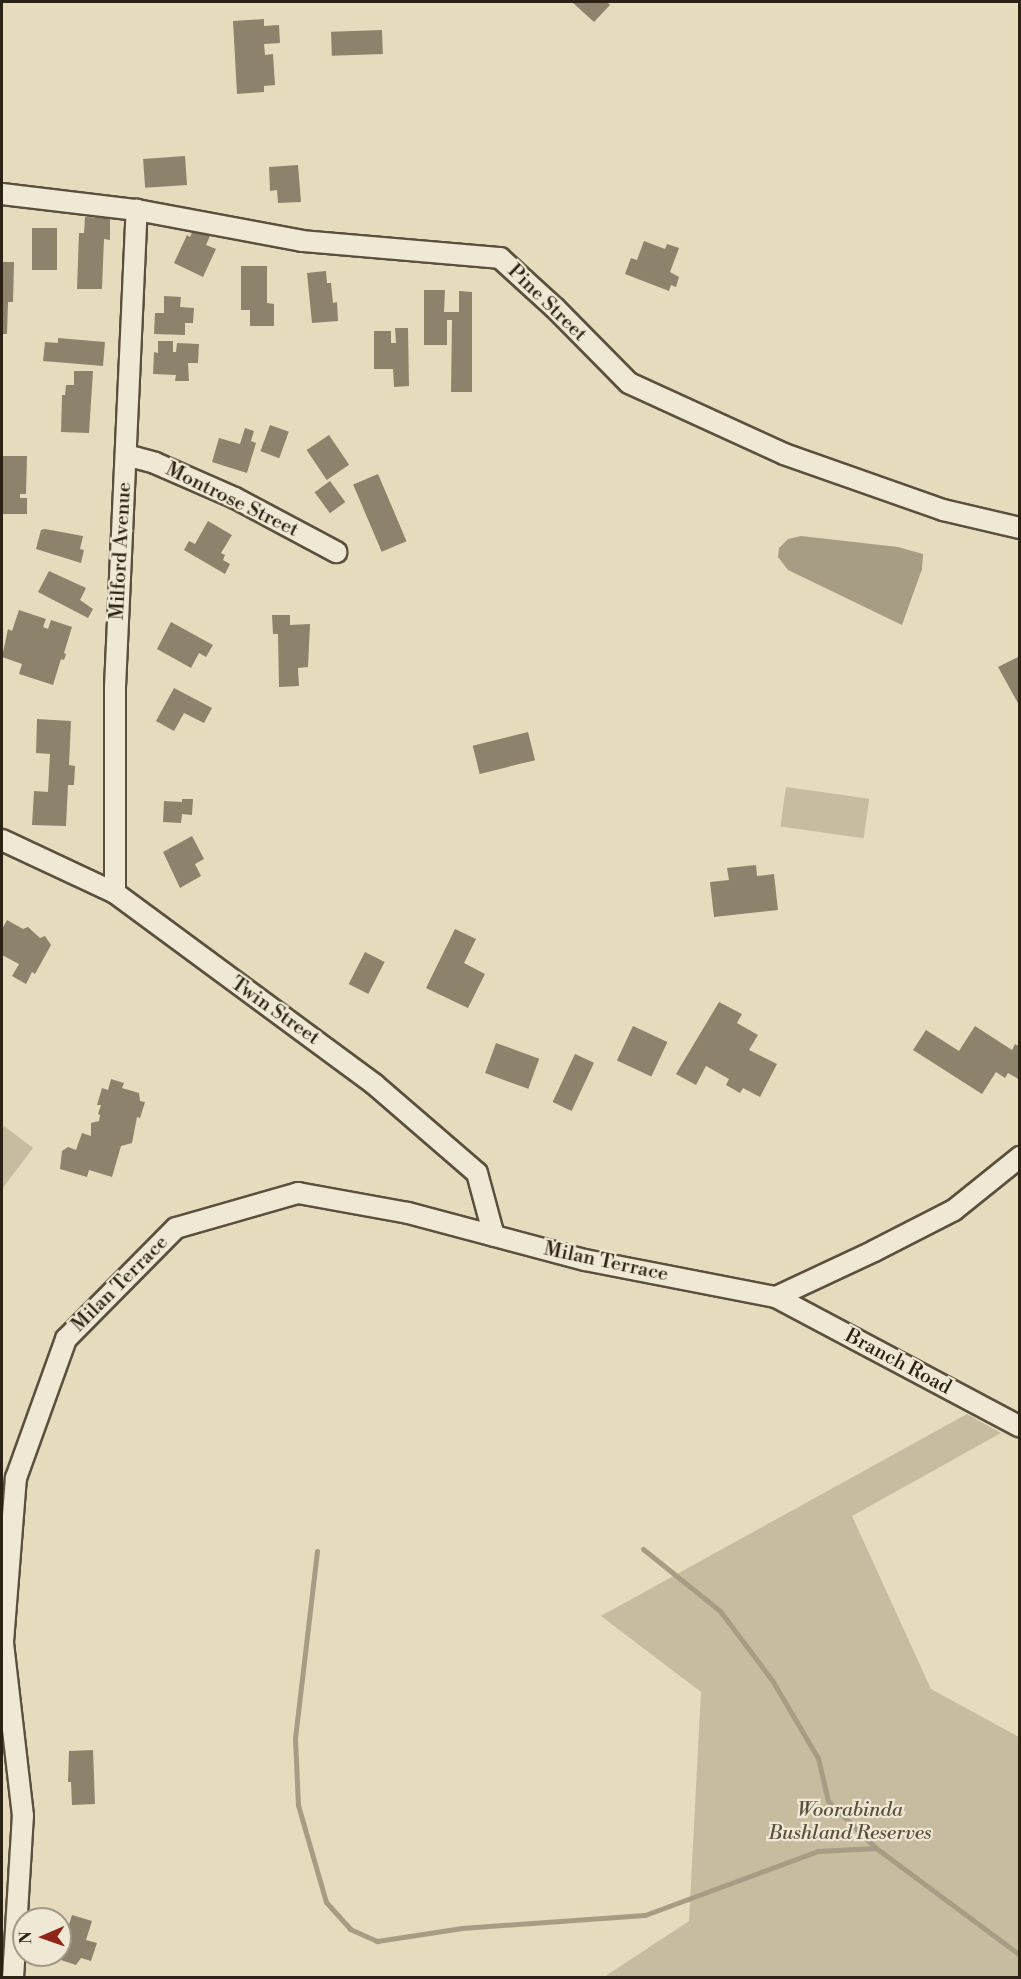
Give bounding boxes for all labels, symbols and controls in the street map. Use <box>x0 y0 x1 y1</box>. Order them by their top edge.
street label: Pine Street <box>502 259 592 347</box>
street label: Montrose Street <box>162 457 302 543</box>
street label: Milford Avenue <box>105 481 137 621</box>
street label: Twin Street <box>226 972 324 1050</box>
street label: Milan Terrace <box>67 1231 173 1337</box>
street label: Milan Terrace <box>542 1237 670 1287</box>
street label: Branch Road <box>841 1324 955 1400</box>
park label: Woorabinda Bushland Reserves <box>769 1798 931 1845</box>
north arrow <box>12 1907 72 1967</box>
text: N <box>16 1931 36 1944</box>

